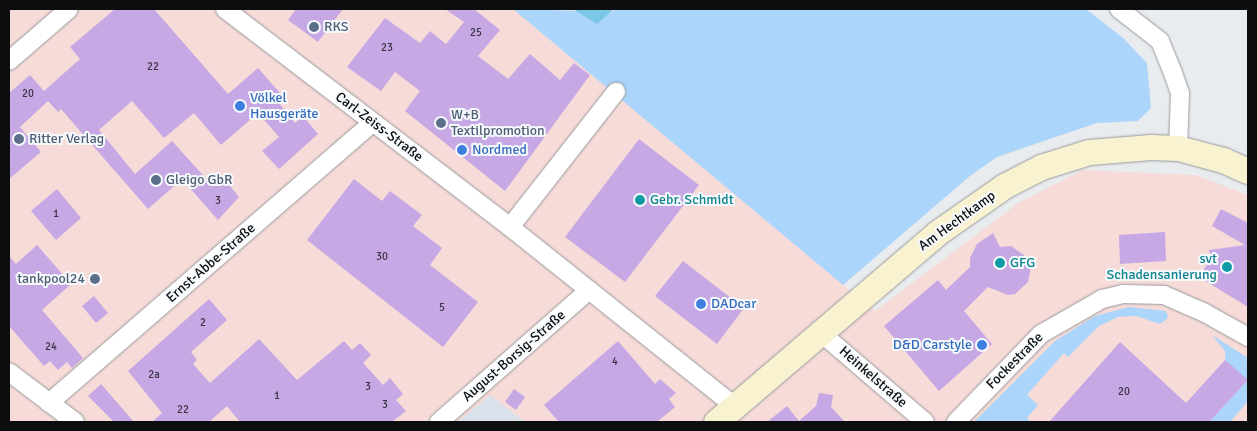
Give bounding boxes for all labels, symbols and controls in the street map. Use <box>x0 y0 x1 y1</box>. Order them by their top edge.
place label: RKS <box>324 19 349 35</box>
marker: RKS <box>308 21 320 33</box>
house number: 25 <box>470 26 482 40</box>
house number: 23 <box>381 41 393 55</box>
house number: 22 <box>147 60 159 74</box>
house number: 20 <box>22 87 34 101</box>
street label: Carl-Zeiss-Straße <box>332 89 426 165</box>
place label: Völkel Hausgeräte <box>250 90 319 122</box>
marker: Völkel Hausgeräte <box>234 100 246 112</box>
place label: W+B Textilpromotion <box>451 107 545 140</box>
marker: W+B Textilpromotion <box>435 117 447 129</box>
place label: Ritter Verlag <box>29 131 104 147</box>
marker: Ritter Verlag <box>13 133 25 145</box>
place label: Nordmed <box>472 142 527 158</box>
marker: Nordmed <box>456 144 468 156</box>
place label: Gleigo GbR <box>166 172 232 188</box>
marker: Gleigo GbR <box>150 174 162 186</box>
street label: Am Hechtkamp <box>915 187 999 255</box>
place label: Gebr. Schmidt <box>650 192 734 208</box>
house number: 3 <box>215 194 221 208</box>
marker: Gebr. Schmidt <box>634 194 646 206</box>
house number: 1 <box>53 207 59 221</box>
street label: Ernst-Abbe-Straße <box>163 220 259 306</box>
house number: 30 <box>376 250 388 264</box>
place label: svt Schadensanierung <box>1106 251 1217 284</box>
place label: GFG <box>1010 255 1035 271</box>
marker: GFG <box>994 257 1006 269</box>
marker: svt Schadensanierung <box>1221 261 1233 273</box>
place label: tankpool24 <box>17 271 85 287</box>
marker: tankpool24 <box>89 273 101 285</box>
place label: DADcar <box>711 296 756 312</box>
marker: DADcar <box>695 298 707 310</box>
house number: 5 <box>439 301 445 315</box>
street label: August-Borsig-Straße <box>459 307 569 405</box>
house number: 2 <box>200 316 206 330</box>
street label: Fockestraße <box>983 329 1047 393</box>
place label: D&D Carstyle <box>893 337 972 353</box>
marker: D&D Carstyle <box>976 339 988 351</box>
house number: 24 <box>45 340 57 354</box>
street label: Heinkelstraße <box>836 343 910 411</box>
house number: 4 <box>612 355 618 369</box>
house number: 2a <box>148 368 160 382</box>
house number: 3 <box>365 380 371 394</box>
house number: 20 <box>1118 385 1130 399</box>
house number: 1 <box>274 389 280 403</box>
house number: 3 <box>382 398 388 412</box>
house number: 22 <box>177 403 189 417</box>

